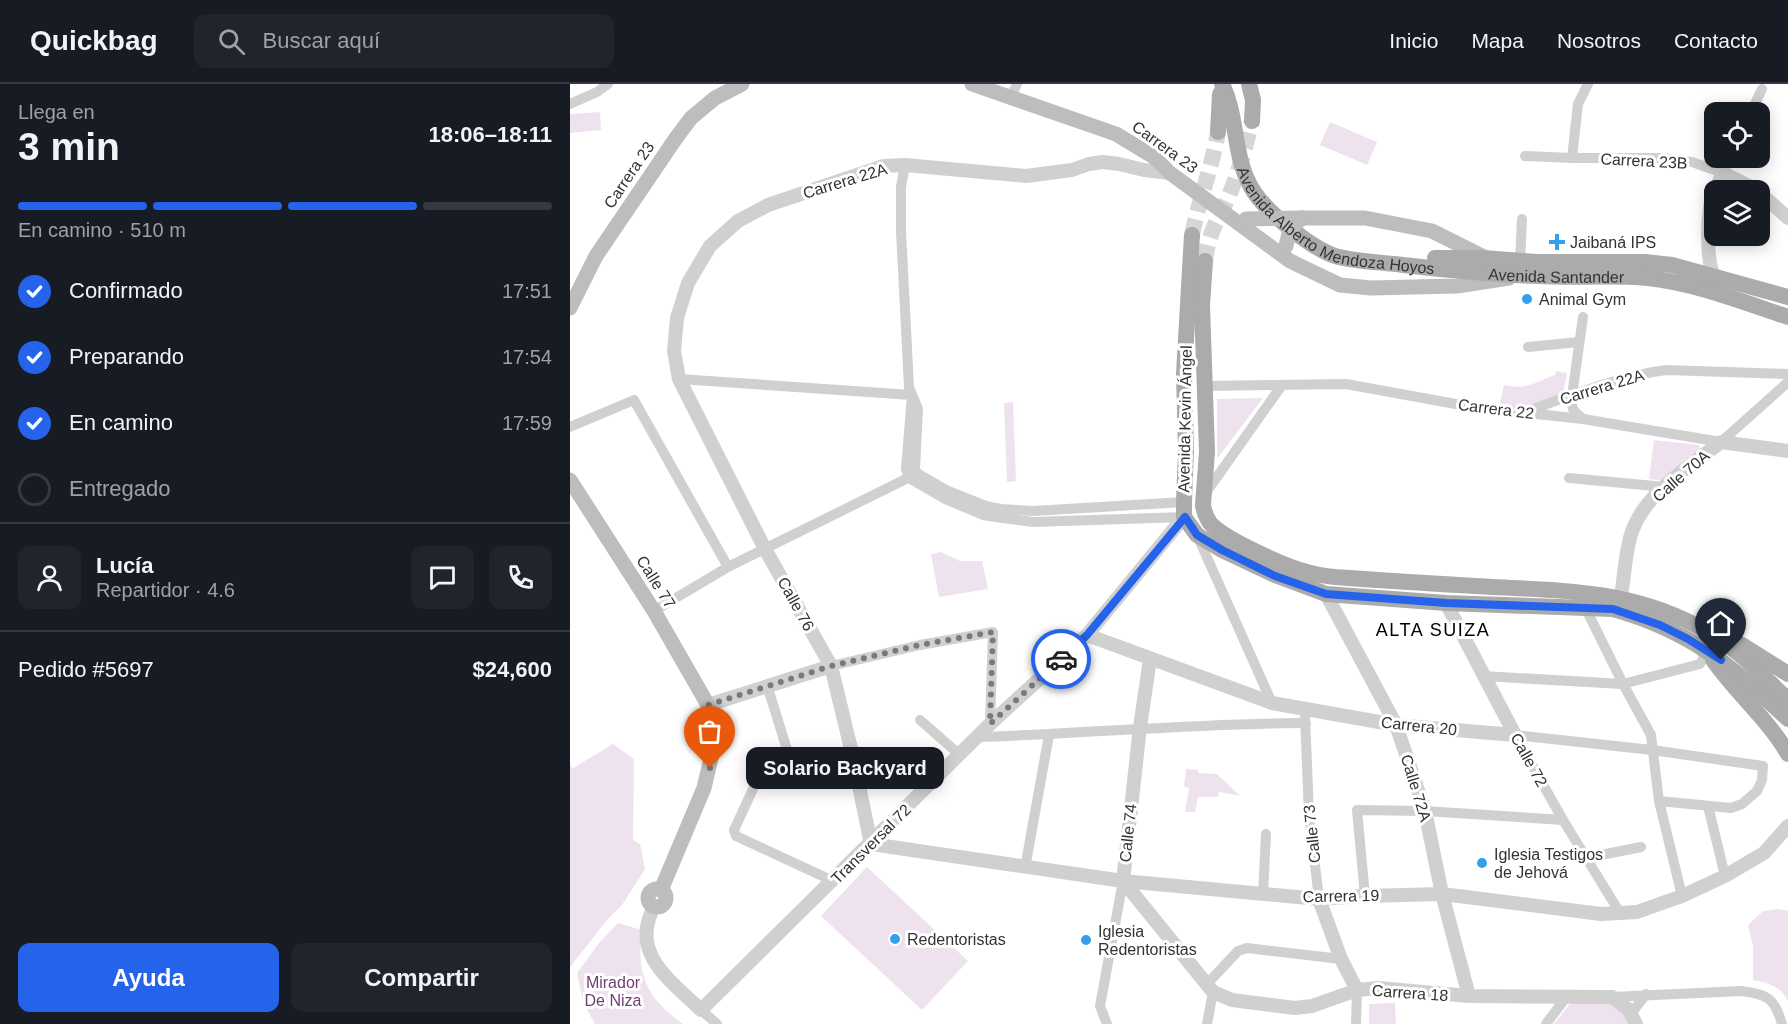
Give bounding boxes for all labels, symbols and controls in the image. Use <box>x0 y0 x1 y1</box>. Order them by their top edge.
search box <box>194 14 614 68</box>
text: Quickbag <box>30 25 158 56</box>
icon: search <box>215 25 248 58</box>
text: Buscar aquí <box>263 28 380 53</box>
text: Inicio <box>1389 29 1438 52</box>
text: Mapa <box>1471 29 1524 52</box>
text: Nosotros <box>1557 29 1641 52</box>
text: Contacto <box>1674 29 1758 52</box>
text: Llega en <box>18 101 95 123</box>
map controls <box>1704 102 1770 246</box>
button: locate <box>1704 102 1770 168</box>
street label: Carrera 23 <box>1129 118 1201 176</box>
text: 18:06–18:11 <box>428 122 552 147</box>
text: 3 min <box>18 125 120 168</box>
street label: Carrera 23 <box>601 138 657 211</box>
street label: Carrera 23B <box>1600 150 1688 172</box>
street label: Carrera 22A <box>801 160 889 202</box>
street label: Avenida Alberto Mendoza Hoyos <box>1234 164 1435 277</box>
button: layers <box>1704 180 1770 246</box>
text: En camino · 510 m <box>18 219 186 241</box>
marker: Jaibaná IPS <box>1548 233 1566 251</box>
place label: Jaibaná IPS <box>1570 234 1656 251</box>
street label: Avenida Santander <box>1488 265 1625 285</box>
icon: check <box>18 275 51 308</box>
text: Confirmado <box>69 278 183 303</box>
text: 17:51 <box>502 280 552 302</box>
place label: Animal Gym <box>1539 291 1626 308</box>
marker: Animal Gym <box>1520 292 1534 306</box>
icon: check <box>18 341 51 374</box>
text: Preparando <box>69 344 184 369</box>
street label: Avenida Kevin Ángel <box>1174 345 1195 493</box>
text: 17:54 <box>502 346 552 368</box>
street label: Carrera 22A <box>1558 366 1646 408</box>
street label: Carrera 22 <box>1457 396 1535 422</box>
icon: check <box>18 407 51 440</box>
text: En camino <box>69 410 173 435</box>
text: 17:59 <box>502 412 552 434</box>
street label: Calle 70A <box>1649 447 1713 505</box>
text: Entregado <box>69 476 171 501</box>
button: person <box>18 546 81 609</box>
button: chat <box>411 546 474 609</box>
button: phone <box>489 546 552 609</box>
text: Lucía <box>96 553 153 578</box>
street label: Calle 77 <box>633 553 679 611</box>
street label: Calle 76 <box>774 574 818 634</box>
text: Repartidor · 4.6 <box>96 579 235 601</box>
pin <box>1695 598 1746 660</box>
icon: home <box>1704 607 1737 640</box>
district label: ALTA SUIZA <box>1376 620 1490 640</box>
courier <box>1031 629 1091 689</box>
icon: car <box>1045 643 1078 676</box>
text: Pedido #5697 <box>18 657 154 682</box>
text: $24,600 <box>472 657 552 682</box>
pin <box>684 706 735 768</box>
street label: Carrera 20 <box>1380 714 1458 738</box>
icon: bag <box>693 715 726 748</box>
street label: Calle 72 <box>1507 730 1551 790</box>
callout: Solario Backyard <box>746 747 944 789</box>
street label: Calle 72A <box>1398 752 1434 824</box>
text: Solario Backyard <box>763 757 927 779</box>
street label: Transversal 72 <box>828 801 914 887</box>
street label: Calle 74 <box>1116 803 1140 863</box>
street label: Calle 73 <box>1300 804 1324 864</box>
place label: Iglesia Testigos de Jehová <box>1494 846 1603 881</box>
marker: Iglesia Testigos de Jehová <box>1475 856 1489 870</box>
street label: Carrera 19 <box>1303 887 1379 905</box>
place label: Iglesia Redentoristas <box>1098 923 1197 958</box>
place label: Redentoristas <box>907 931 1006 948</box>
marker: Redentoristas <box>888 932 902 946</box>
marker: Iglesia Redentoristas <box>1079 933 1093 947</box>
button: Ayuda <box>18 943 279 1012</box>
button: Compartir <box>291 943 552 1012</box>
park label: Mirador De Niza <box>585 974 642 1009</box>
street label: Carrera 18 <box>1371 982 1449 1004</box>

